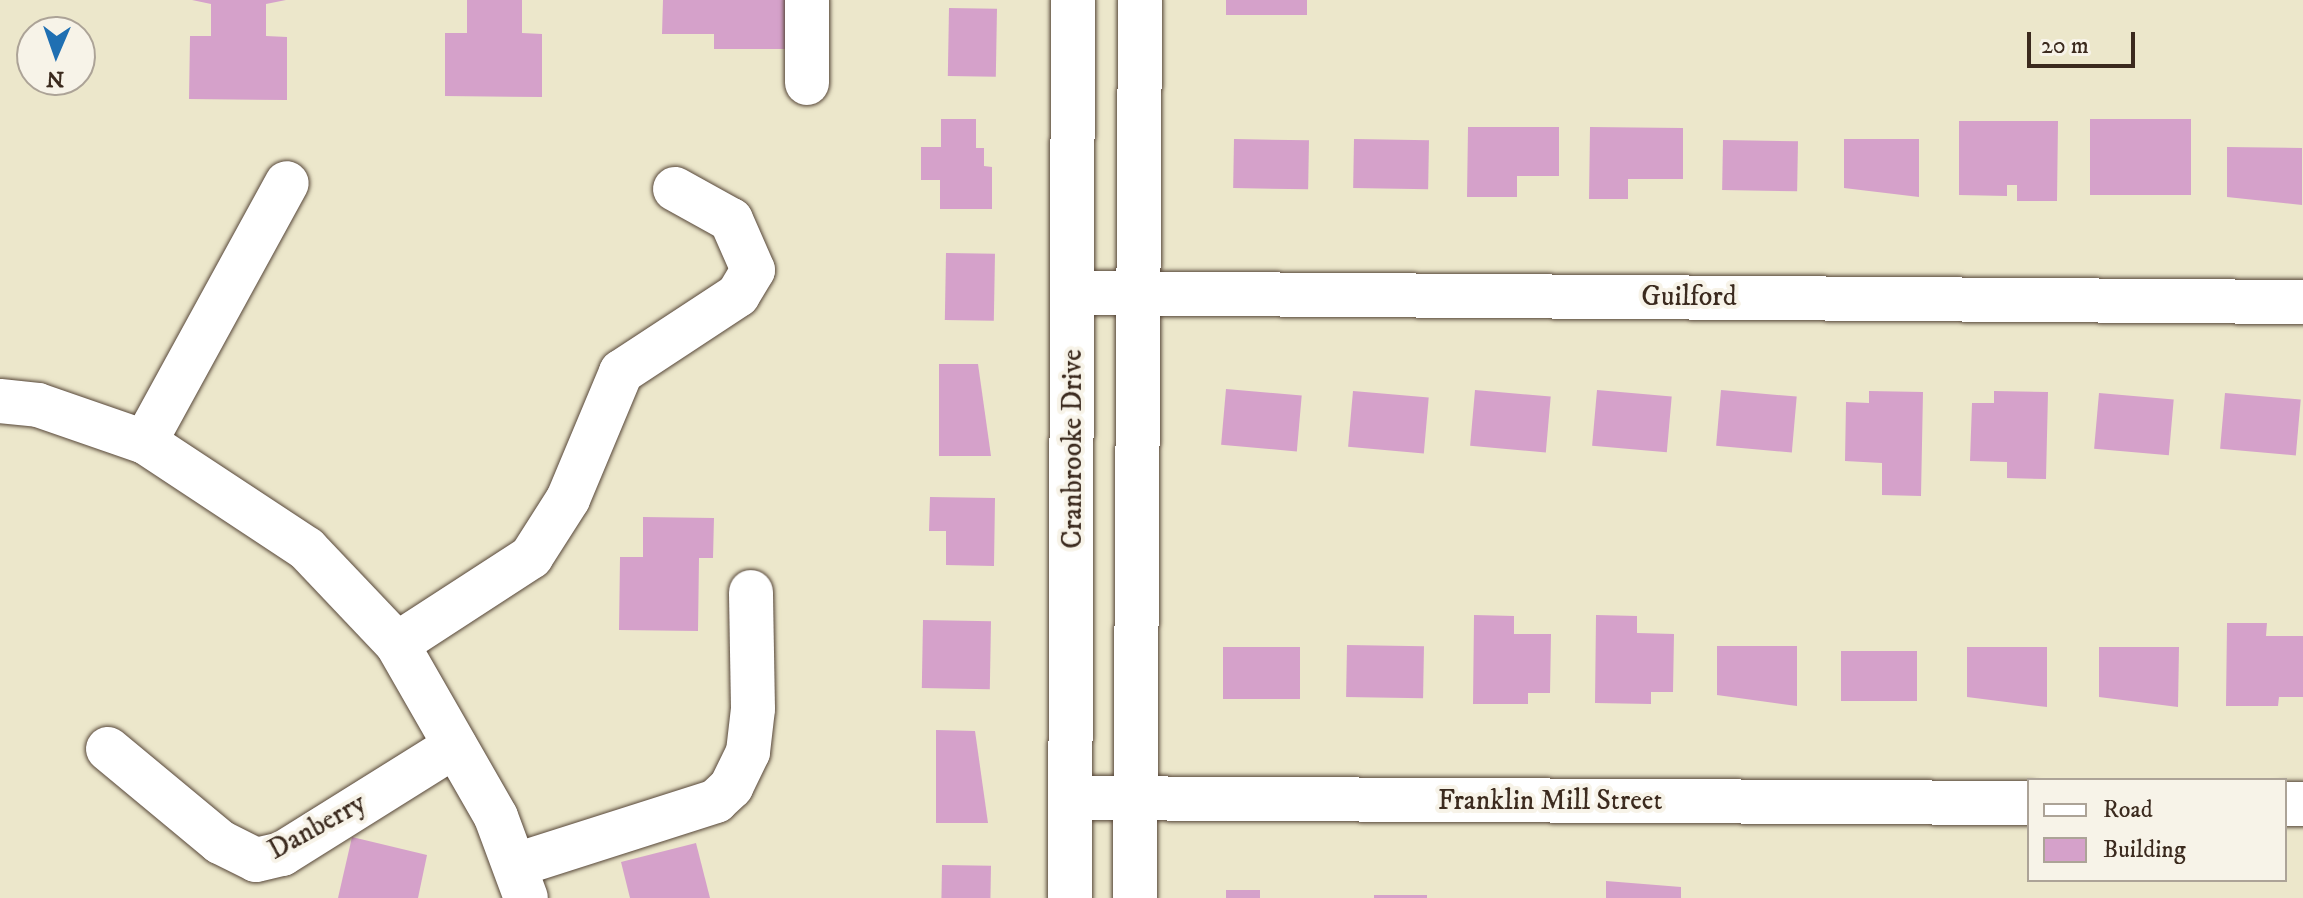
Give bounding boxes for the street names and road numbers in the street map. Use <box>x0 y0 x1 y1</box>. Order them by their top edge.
street label: Guilford <box>1641 280 1737 314</box>
street label: Cranbrooke Drive <box>1056 349 1090 549</box>
street label: Franklin Mill Street <box>1438 784 1662 818</box>
street label: Danberry <box>262 787 372 867</box>

